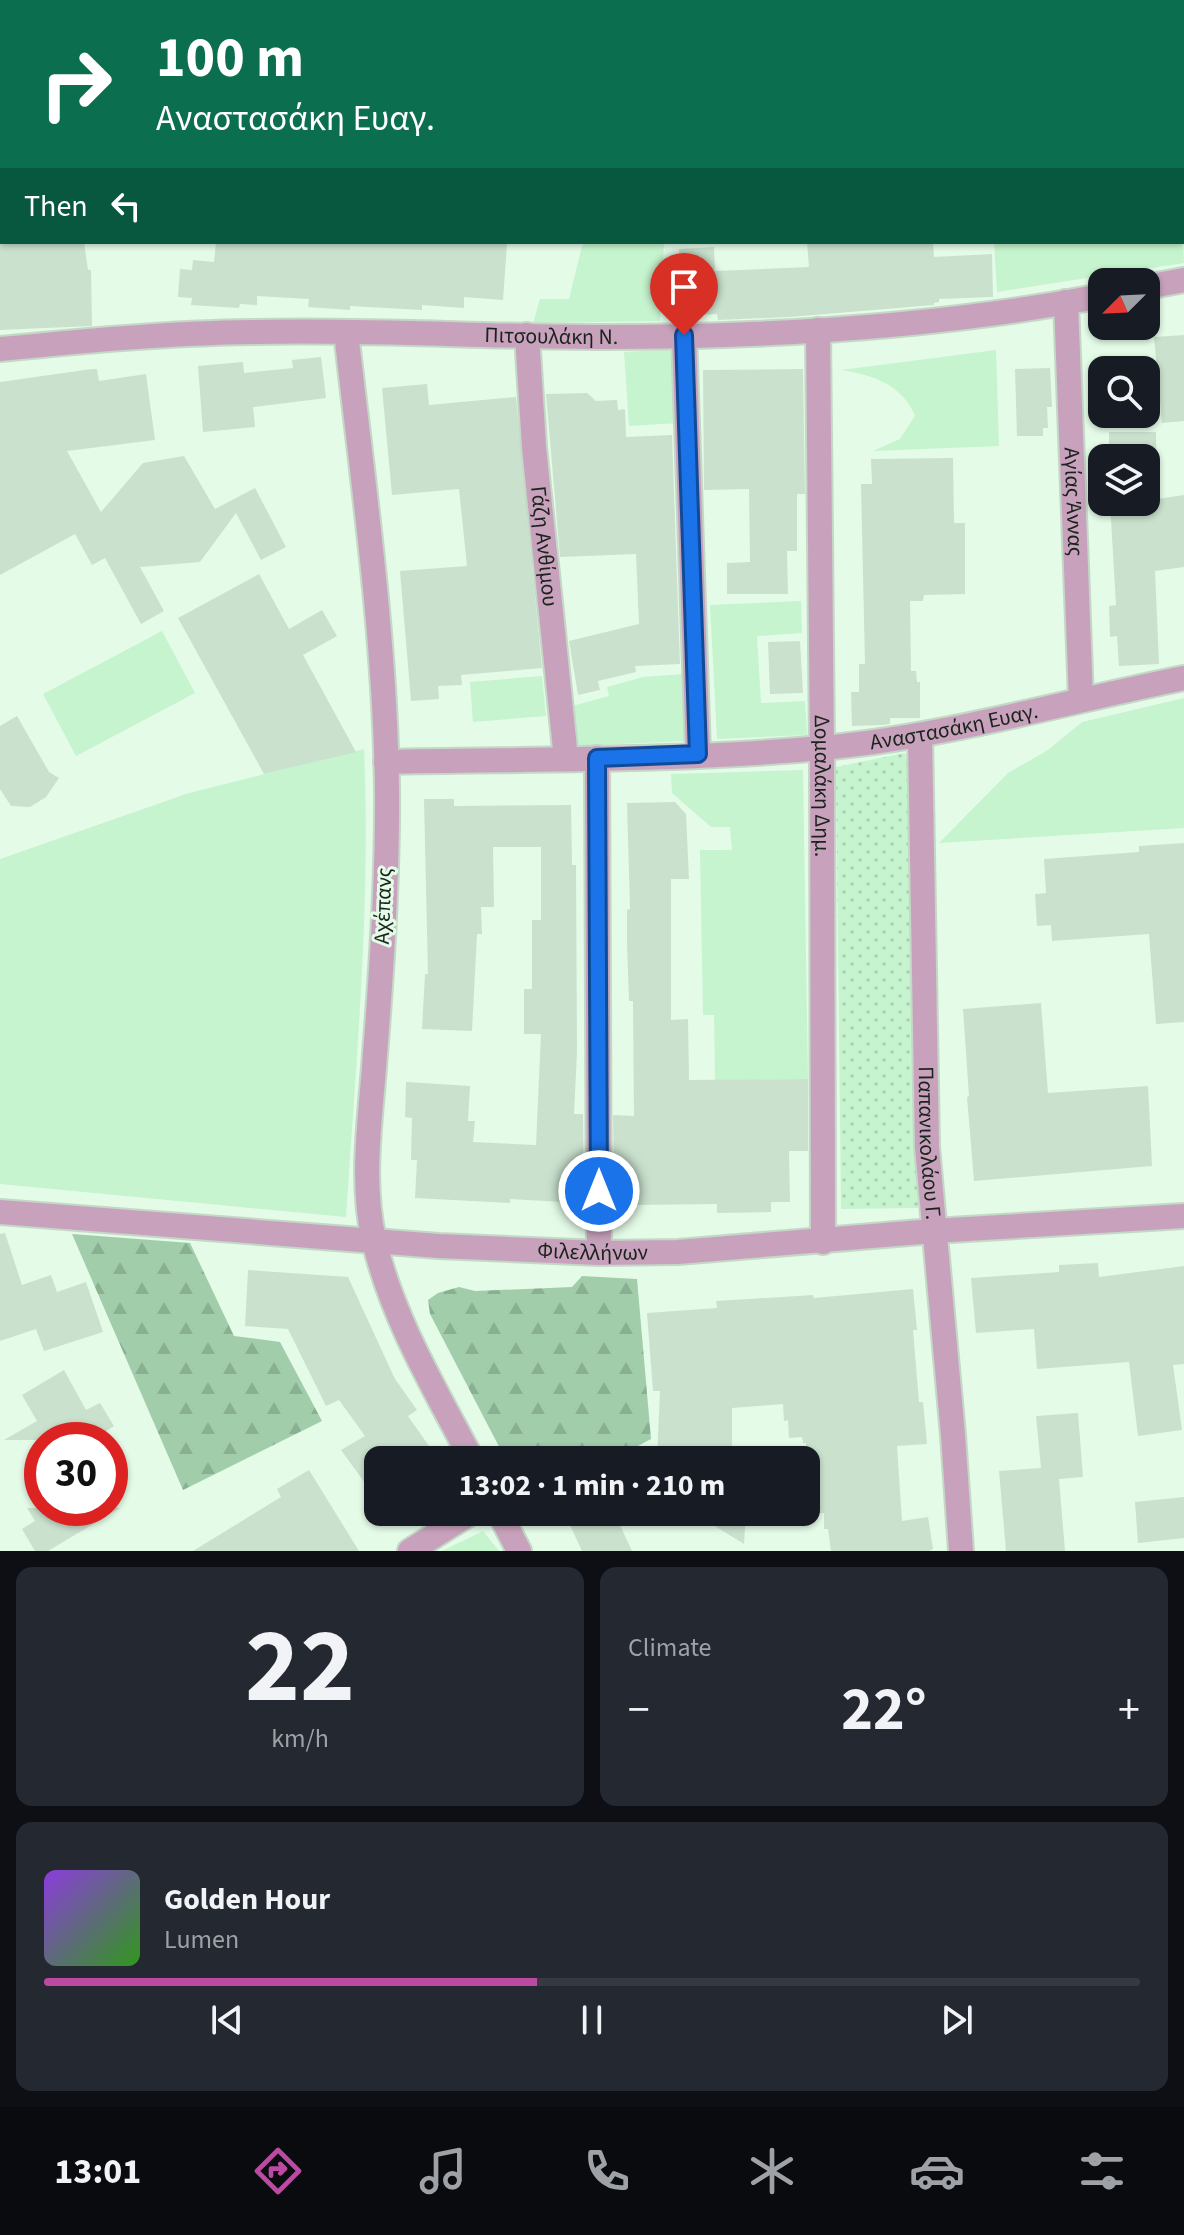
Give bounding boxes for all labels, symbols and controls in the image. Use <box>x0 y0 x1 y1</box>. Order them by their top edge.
text: 100 m <box>156 19 304 98</box>
icon: right <box>24 32 128 136</box>
text: Αναστασάκη Ευαγ. <box>156 93 435 144</box>
icon: left <box>104 184 148 228</box>
text: Then <box>24 185 88 228</box>
pin <box>650 253 718 335</box>
icon: arrive <box>662 265 706 309</box>
north arrow <box>1088 268 1160 340</box>
map controls <box>1088 268 1160 516</box>
street label: Πιτσουλάκη Ν. <box>484 319 618 353</box>
button: search <box>1088 356 1160 428</box>
button: layers <box>1088 444 1160 516</box>
street label: Αγίας Άννας <box>1055 447 1092 557</box>
street label: Γάζη Ανθίμου <box>522 484 566 608</box>
street label: Αναστασάκη Ευαγ. <box>868 695 1041 758</box>
street label: Δομαλάκη Δημ. <box>806 715 838 857</box>
street label: Αχέπανς <box>366 867 400 945</box>
street label: Παπανικολάου Γ. <box>910 1066 949 1221</box>
position arrow <box>557 1149 641 1233</box>
street label: Φιλελλήνων <box>537 1234 648 1269</box>
speed limit sign: 30 <box>24 1422 128 1526</box>
text: 13:02 · 1 min · 210 m <box>459 1464 725 1507</box>
text: 22 <box>245 1594 355 1742</box>
text: Climate <box>628 1629 712 1666</box>
text: 22° <box>841 1668 927 1753</box>
text: − <box>628 1679 650 1742</box>
text: + <box>1118 1679 1140 1742</box>
text: km/h <box>271 1720 329 1757</box>
text: Golden Hour <box>164 1878 330 1921</box>
text: Lumen <box>164 1921 239 1958</box>
icon: previous <box>205 1998 249 2042</box>
icon: pause <box>570 1998 614 2042</box>
icon: next <box>935 1998 979 2042</box>
icon: directions <box>250 2143 306 2199</box>
icon: music <box>415 2143 471 2199</box>
icon: phone <box>579 2143 635 2199</box>
icon: climate <box>744 2143 800 2199</box>
icon: car <box>909 2143 965 2199</box>
icon: filters <box>1074 2143 1130 2199</box>
text: 13:01 <box>54 2146 141 2197</box>

